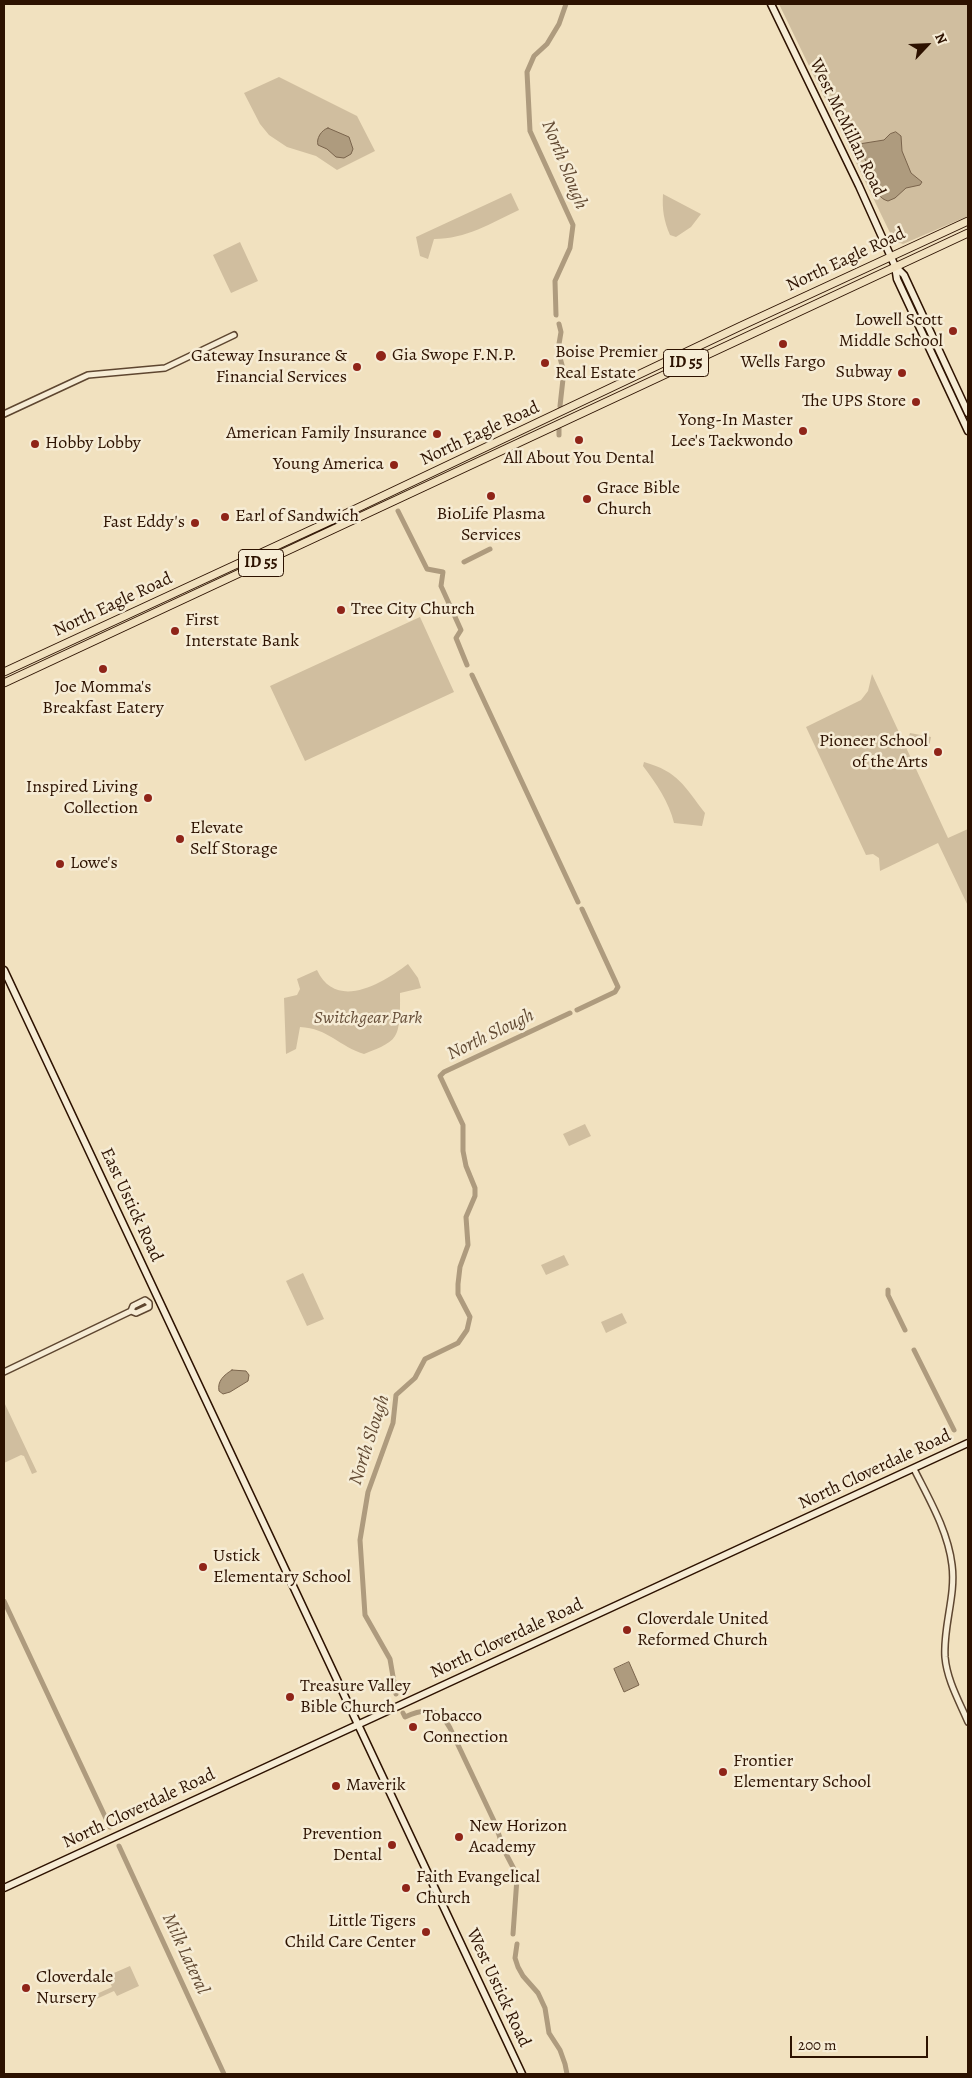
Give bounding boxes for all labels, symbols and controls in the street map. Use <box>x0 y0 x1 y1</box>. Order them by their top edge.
north arrow <box>902 20 952 70</box>
text: N <box>930 30 952 47</box>
street label: West McMillan Road <box>804 55 890 201</box>
water label: North Slough <box>536 117 592 213</box>
street label: North Eagle Road <box>783 223 909 297</box>
place label: Lowell Scott Middle School <box>839 310 943 352</box>
marker: Lowell Scott Middle School <box>947 325 959 337</box>
marker: Wells Fargo <box>777 338 789 350</box>
place label: Boise Premier Real Estate <box>555 342 658 384</box>
place label: Gia Swope F.N.P. <box>392 345 516 367</box>
place label: Gateway Insurance & Financial Services <box>191 346 347 388</box>
marker: Gia Swope F.N.P. <box>374 349 388 363</box>
road number: ID 55 <box>664 349 708 376</box>
place label: Wells Fargo <box>741 352 825 374</box>
marker: Boise Premier Real Estate <box>539 357 551 369</box>
marker: Gateway Insurance & Financial Services <box>351 361 363 373</box>
place label: Subway <box>835 362 892 384</box>
marker: Subway <box>896 367 908 379</box>
place label: The UPS Store <box>802 391 906 413</box>
marker: The UPS Store <box>910 396 922 408</box>
street label: North Eagle Road <box>417 397 543 471</box>
place label: Yong-In Master Lee's Taekwondo <box>670 410 793 452</box>
place label: American Family Insurance <box>226 423 427 445</box>
marker: Yong-In Master Lee's Taekwondo <box>797 425 809 437</box>
marker: American Family Insurance <box>431 428 443 440</box>
place label: Hobby Lobby <box>45 433 141 455</box>
marker: All About You Dental <box>573 434 585 446</box>
marker: Hobby Lobby <box>29 438 41 450</box>
place label: All About You Dental <box>504 448 654 470</box>
place label: Young America <box>273 454 384 476</box>
marker: Young America <box>388 459 400 471</box>
place label: Grace Bible Church <box>597 478 680 520</box>
marker: BioLife Plasma Services <box>485 490 497 502</box>
marker: Grace Bible Church <box>581 493 593 505</box>
place label: BioLife Plasma Services <box>437 504 545 546</box>
place label: Earl of Sandwich <box>235 506 359 528</box>
marker: Earl of Sandwich <box>219 511 231 523</box>
place label: Fast Eddy's <box>102 512 185 534</box>
marker: Fast Eddy's <box>189 517 201 529</box>
road number: ID 55 <box>238 550 284 576</box>
street label: North Eagle Road <box>50 568 176 642</box>
place label: Tree City Church <box>351 599 475 621</box>
marker: Tree City Church <box>335 604 347 616</box>
place label: First Interstate Bank <box>185 610 299 652</box>
marker: First Interstate Bank <box>169 625 181 637</box>
marker: Joe Momma's Breakfast Eatery <box>97 663 109 675</box>
place label: Joe Momma's Breakfast Eatery <box>42 677 164 720</box>
place label: Pioneer School of the Arts <box>819 731 928 774</box>
marker: Pioneer School of the Arts <box>932 746 944 758</box>
place label: Inspired Living Collection <box>26 777 138 820</box>
marker: Inspired Living Collection <box>142 792 154 804</box>
place label: Elevate Self Storage <box>190 818 278 861</box>
marker: Elevate Self Storage <box>174 833 186 845</box>
place label: Lowe's <box>70 853 118 875</box>
marker: Lowe's <box>54 858 66 870</box>
water label: North Slough <box>444 1004 538 1066</box>
park label: Switchgear Park <box>314 1008 422 1030</box>
street label: East Ustick Road <box>95 1144 167 1266</box>
water label: North Slough <box>345 1392 395 1488</box>
street label: North Cloverdale Road <box>795 1425 955 1515</box>
place label: Ustick Elementary School <box>213 1546 351 1588</box>
marker: Ustick Elementary School <box>197 1561 209 1573</box>
street label: North Cloverdale Road <box>427 1594 587 1684</box>
place label: Cloverdale United Reformed Church <box>637 1609 768 1652</box>
marker: Cloverdale United Reformed Church <box>621 1624 633 1636</box>
place label: Treasure Valley Bible Church <box>300 1676 411 1718</box>
marker: Treasure Valley Bible Church <box>284 1691 296 1703</box>
place label: Tobacco Connection <box>423 1706 508 1748</box>
marker: Tobacco Connection <box>407 1721 419 1733</box>
place label: Frontier Elementary School <box>733 1751 871 1794</box>
street label: North Cloverdale Road <box>59 1764 219 1854</box>
marker: Frontier Elementary School <box>717 1766 729 1778</box>
place label: Maverik <box>346 1775 406 1797</box>
marker: Maverik <box>330 1780 342 1792</box>
place label: New Horizon Academy <box>469 1816 567 1858</box>
place label: Prevention Dental <box>302 1824 382 1866</box>
marker: New Horizon Academy <box>453 1831 465 1843</box>
marker: Prevention Dental <box>386 1839 398 1851</box>
place label: Faith Evangelical Church <box>416 1867 540 1910</box>
marker: Faith Evangelical Church <box>400 1882 412 1894</box>
water label: Milk Lateral <box>156 1910 214 1998</box>
place label: Little Tigers Child Care Center <box>285 1911 416 1954</box>
street label: West Ustick Road <box>461 1925 535 2051</box>
marker: Little Tigers Child Care Center <box>420 1926 432 1938</box>
place label: Cloverdale Nursery <box>36 1967 113 2010</box>
marker: Cloverdale Nursery <box>20 1982 32 1994</box>
scale bar <box>792 2026 930 2058</box>
text: 200 m <box>798 2035 837 2055</box>

